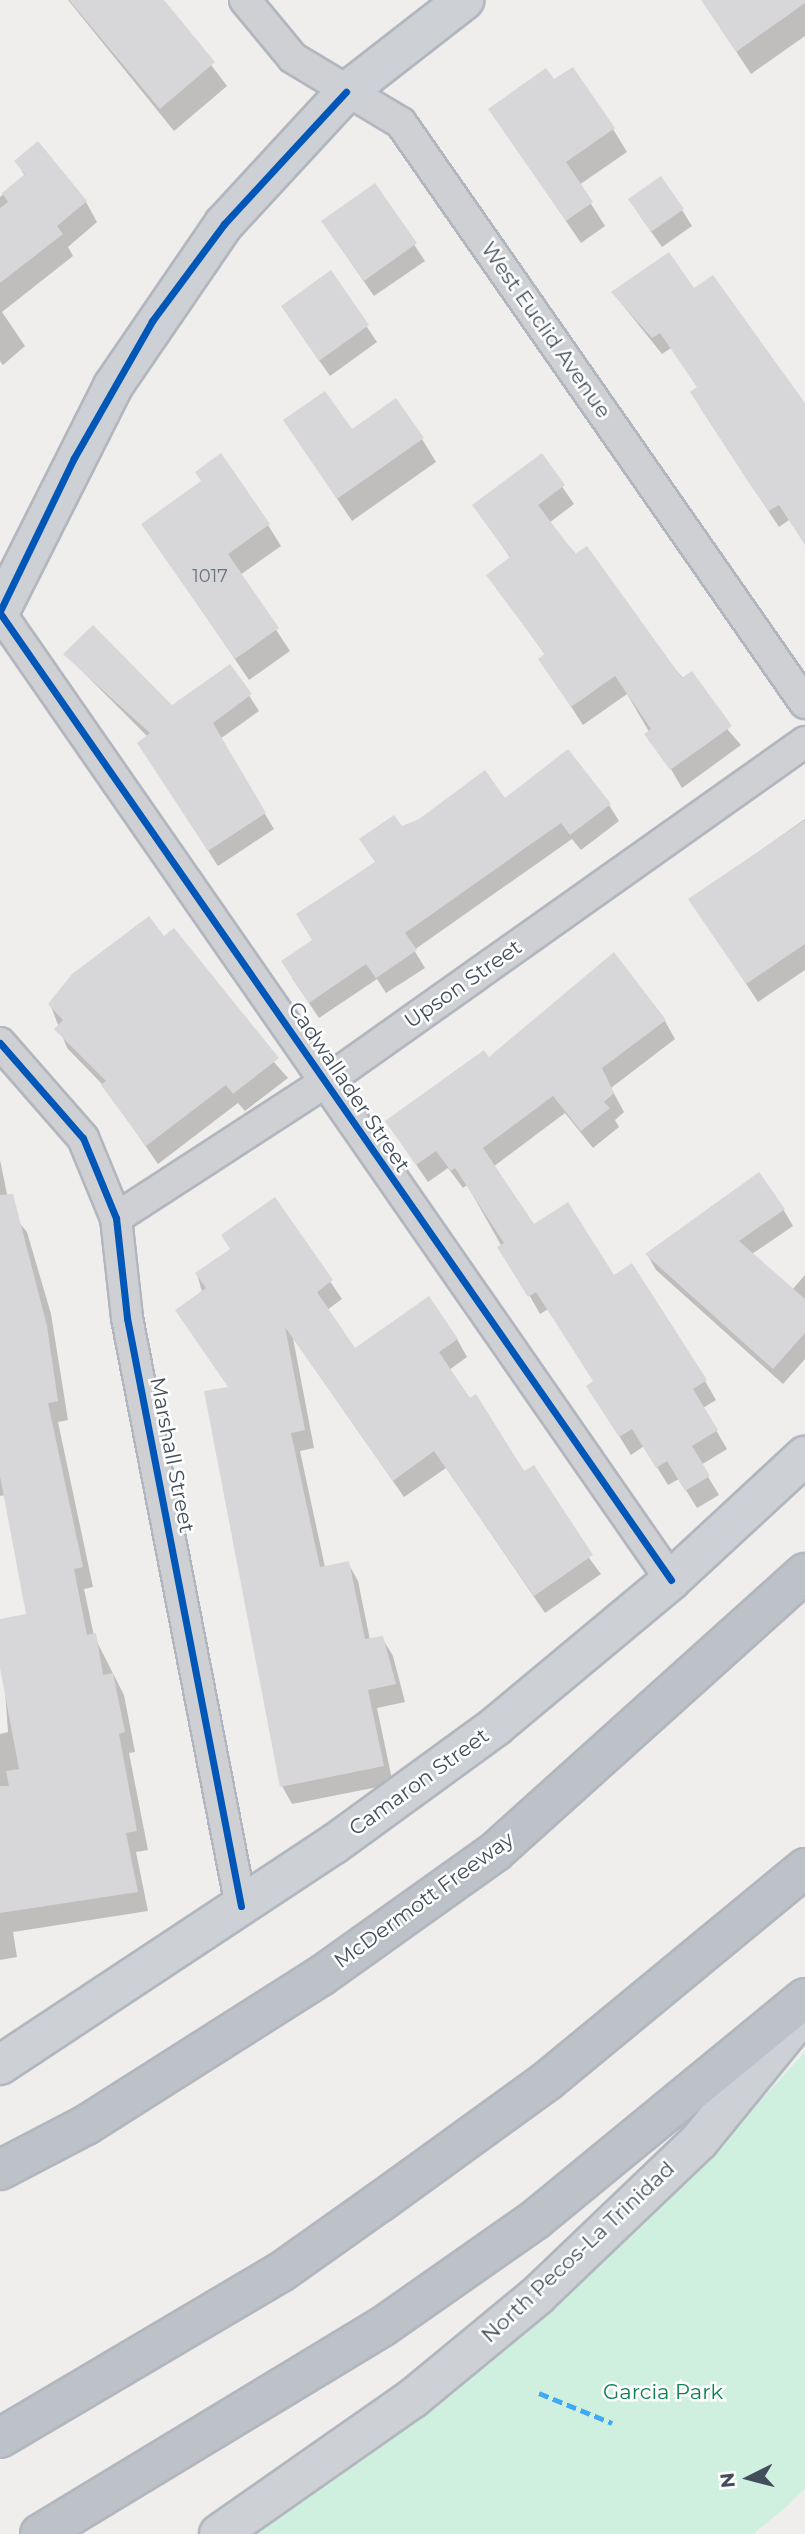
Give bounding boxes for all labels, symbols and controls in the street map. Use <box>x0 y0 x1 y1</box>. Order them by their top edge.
street label: West Euclid Avenue <box>476 237 616 423</box>
house number: 1017 <box>192 565 228 587</box>
street label: Upson Street <box>399 934 527 1034</box>
street label: Cadwallader Street <box>283 997 415 1177</box>
street label: Marshall Street <box>145 1375 199 1535</box>
street label: Camaron Street <box>344 1723 494 1841</box>
street label: McDermott Freeway <box>329 1826 519 1974</box>
street label: North Pecos-La Trinidad <box>476 2156 680 2348</box>
park label: Garcia Park <box>603 2379 723 2405</box>
north arrow <box>714 2443 784 2513</box>
text: N <box>715 2471 740 2489</box>

